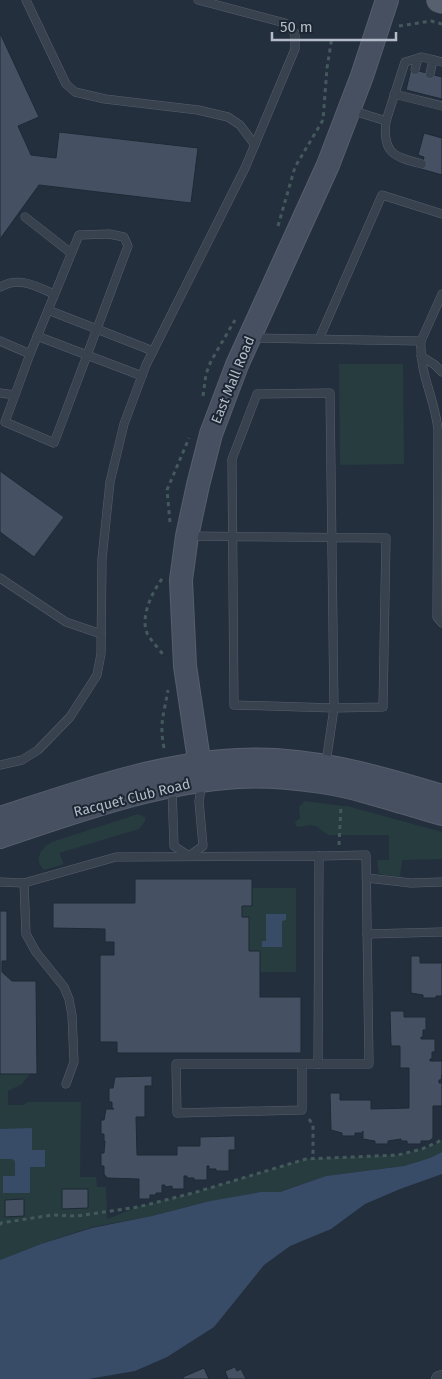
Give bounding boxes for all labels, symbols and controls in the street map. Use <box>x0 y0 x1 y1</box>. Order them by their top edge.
scale bar <box>272 10 396 42</box>
text: 50 m <box>280 18 313 36</box>
street label: East Mall Road <box>208 334 258 426</box>
street label: Racquet Club Road <box>72 775 192 821</box>

